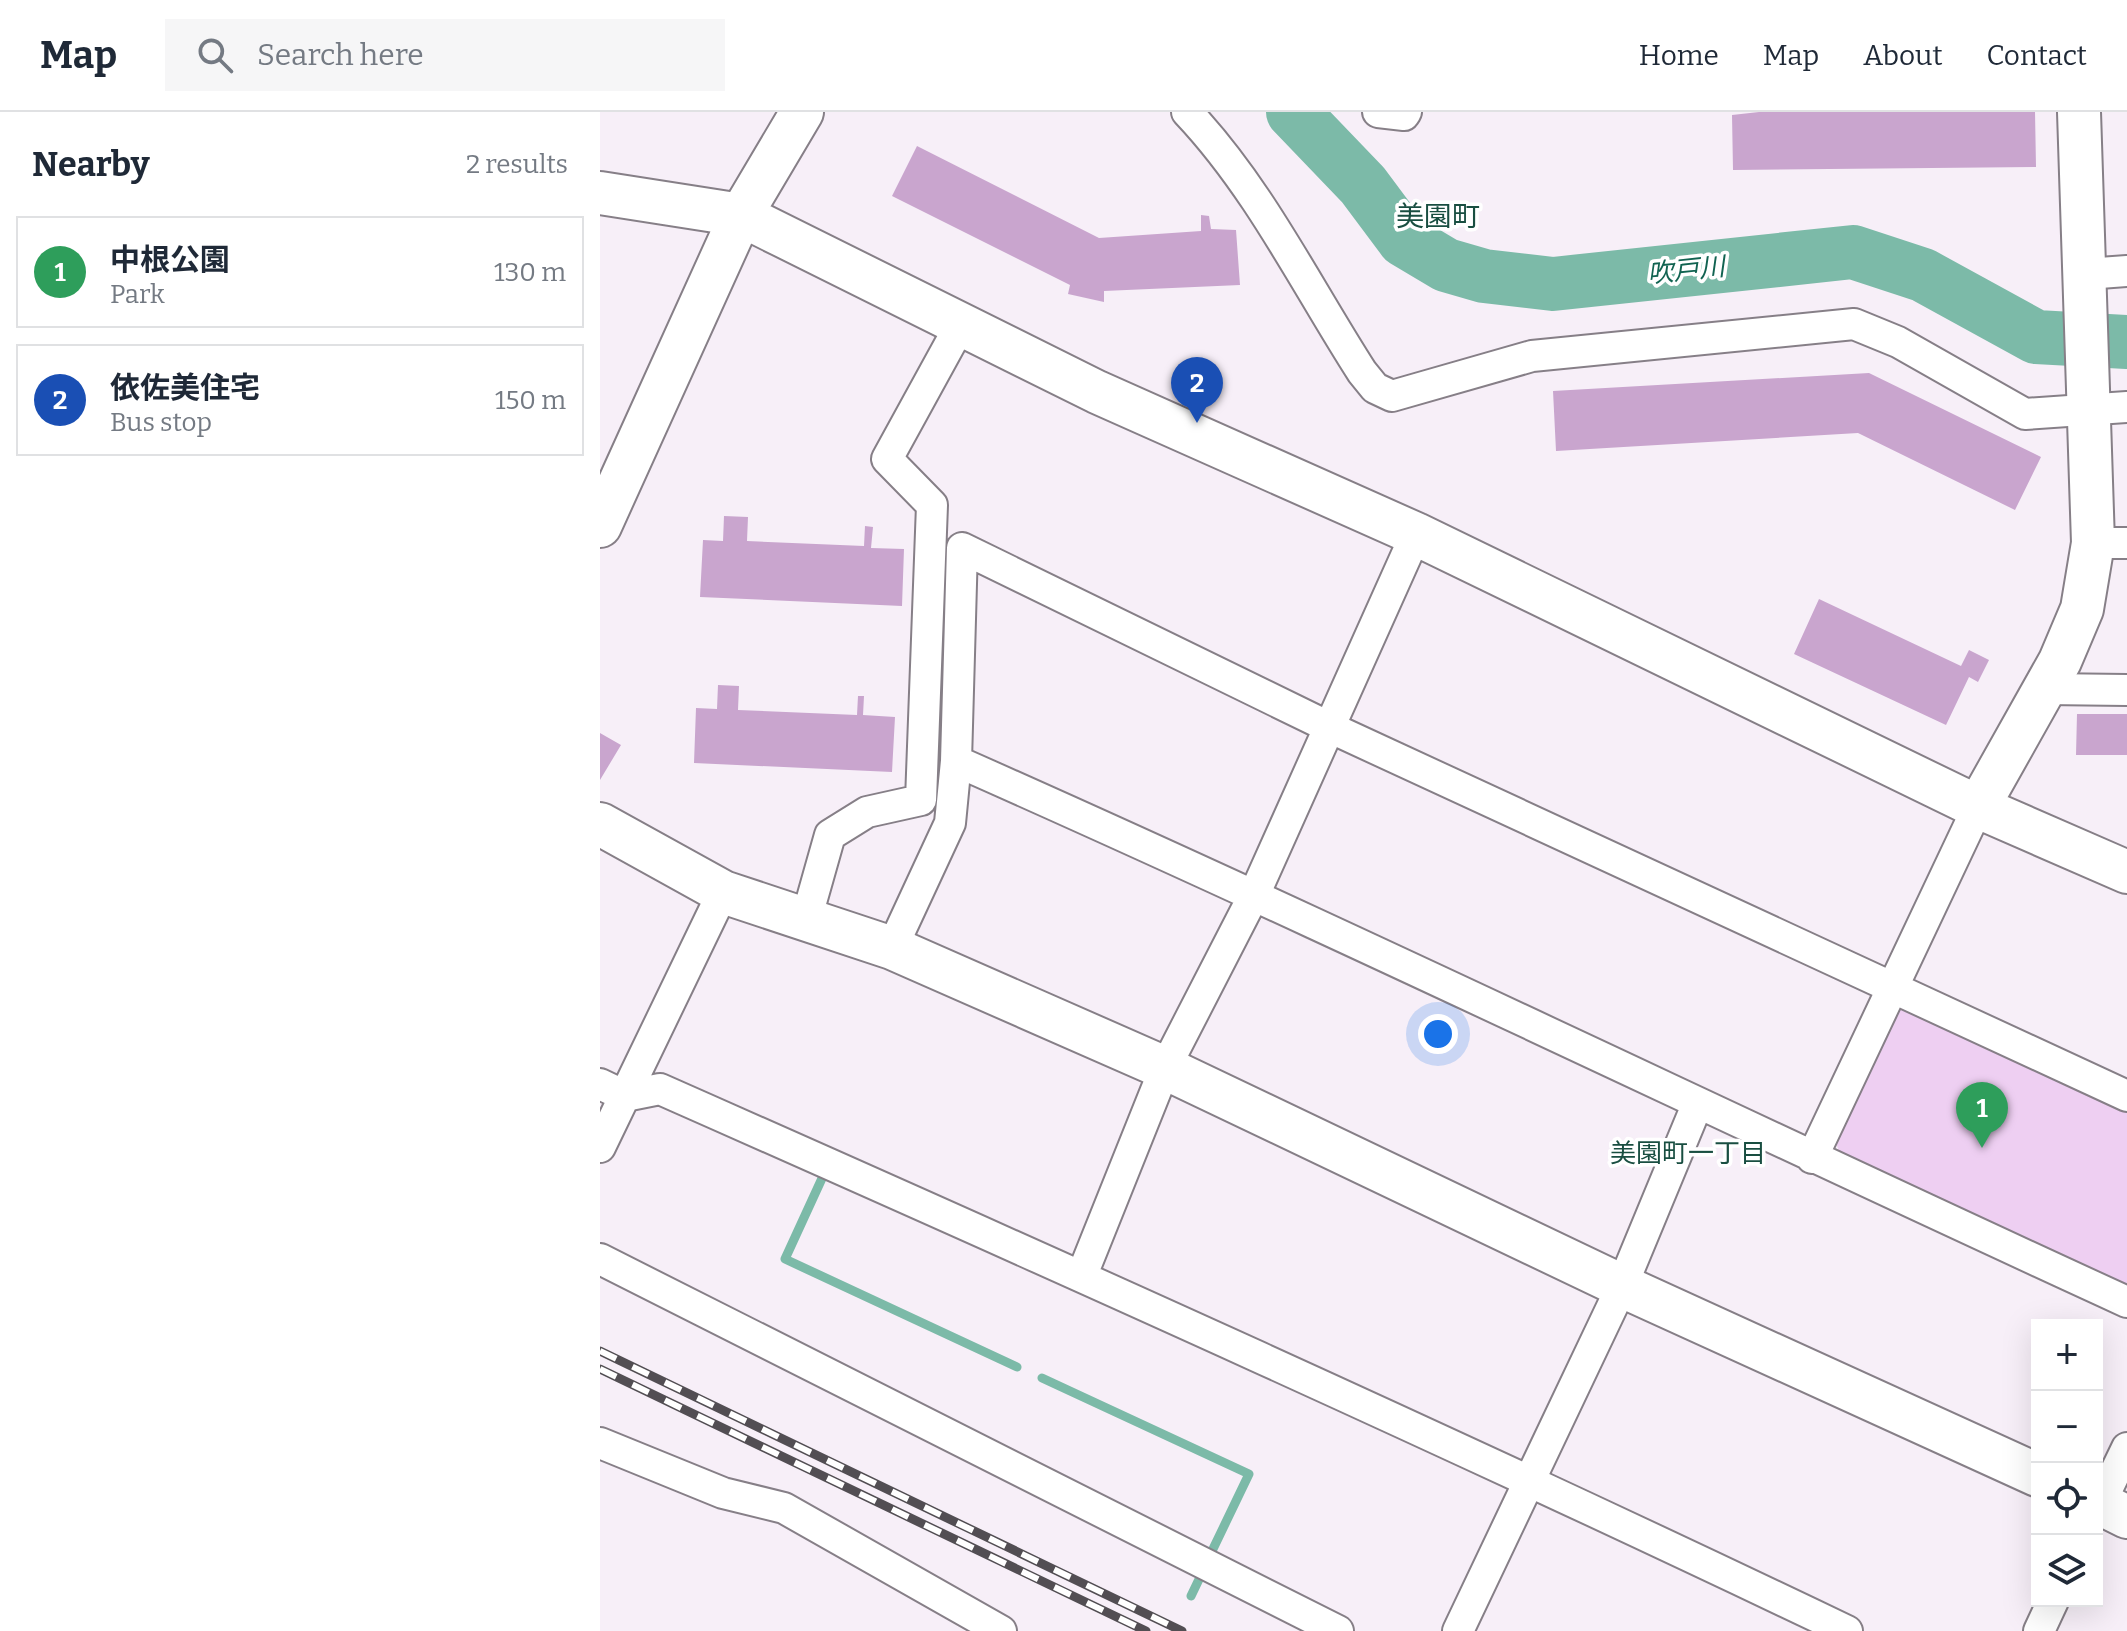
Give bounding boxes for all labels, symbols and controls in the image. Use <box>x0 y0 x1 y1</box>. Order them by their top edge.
search box <box>165 19 725 91</box>
text: Map <box>40 32 117 78</box>
icon: search <box>193 33 237 77</box>
text: Search here <box>257 37 424 73</box>
text: Home <box>1639 39 1719 72</box>
text: Map <box>1763 39 1819 72</box>
text: About <box>1863 39 1943 72</box>
text: Contact <box>1987 39 2087 72</box>
text: Nearby <box>32 144 150 185</box>
text: 2 results <box>466 149 568 180</box>
district label: 美園町 <box>1396 200 1480 233</box>
text: 中根公園 <box>110 242 230 278</box>
water label: 吹戸川 <box>1646 251 1729 290</box>
text: 1 <box>54 257 66 288</box>
text: 130 m <box>494 257 566 288</box>
text: Park <box>110 279 165 310</box>
pin: 2 <box>1171 357 1223 423</box>
text: 依佐美住宅 <box>110 370 260 406</box>
text: 2 <box>53 385 67 416</box>
text: 150 m <box>495 385 566 416</box>
text: Bus stop <box>110 407 212 438</box>
your location <box>1418 1014 1458 1054</box>
pin: 1 <box>1956 1082 2008 1148</box>
district label: 美園町一丁目 <box>1610 1138 1766 1169</box>
map controls <box>2031 1319 2103 1607</box>
button: + <box>2031 1319 2103 1391</box>
button: − <box>2031 1391 2103 1463</box>
button: locate <box>2031 1463 2103 1535</box>
button: layers <box>2031 1535 2103 1607</box>

